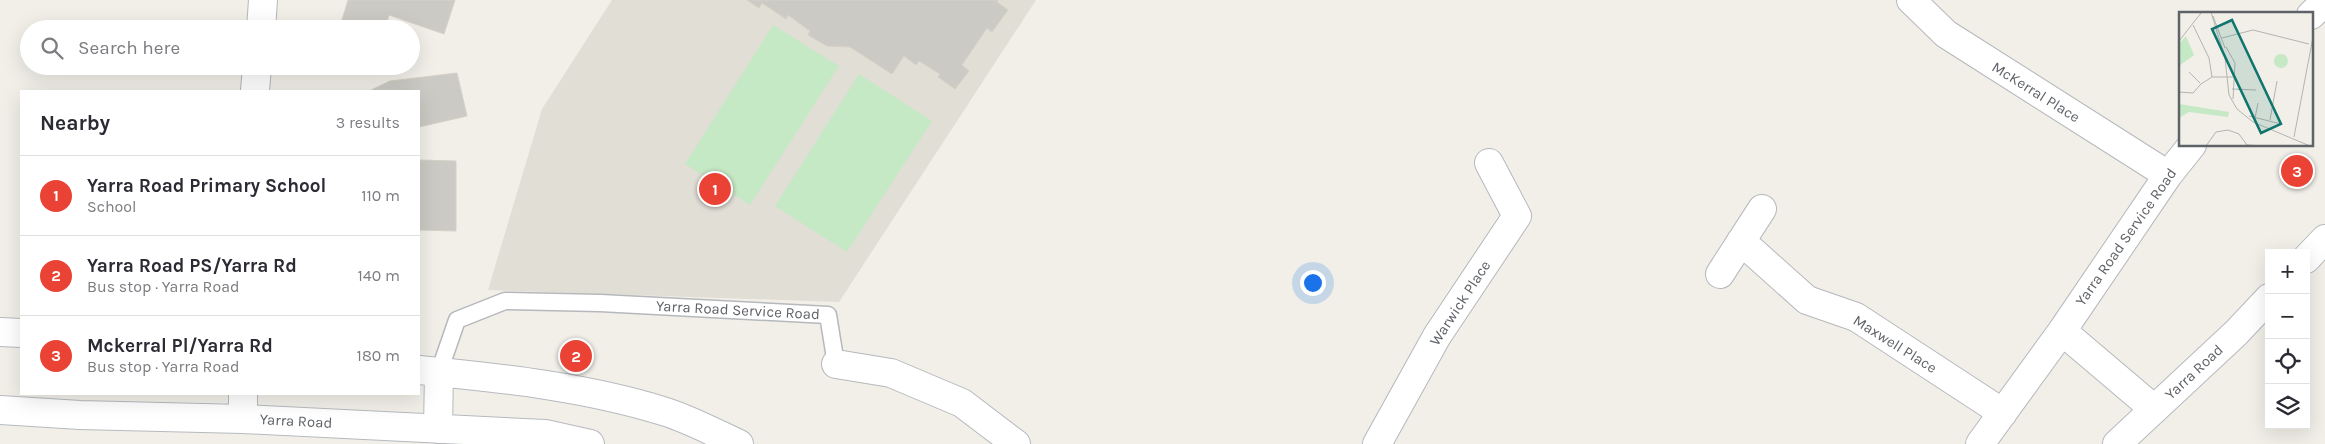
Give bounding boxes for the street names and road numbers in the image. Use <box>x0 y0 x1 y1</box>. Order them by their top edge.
street label: McKerral Place <box>1989 58 2083 126</box>
street label: Yarra Road Service Road <box>2072 165 2180 309</box>
street label: Warwick Place <box>1426 257 1494 349</box>
street label: Yarra Road Service Road <box>656 297 820 323</box>
street label: Maxwell Place <box>1850 311 1940 377</box>
street label: Yarra Road <box>2161 341 2227 403</box>
street label: Yarra Road <box>259 410 333 432</box>

